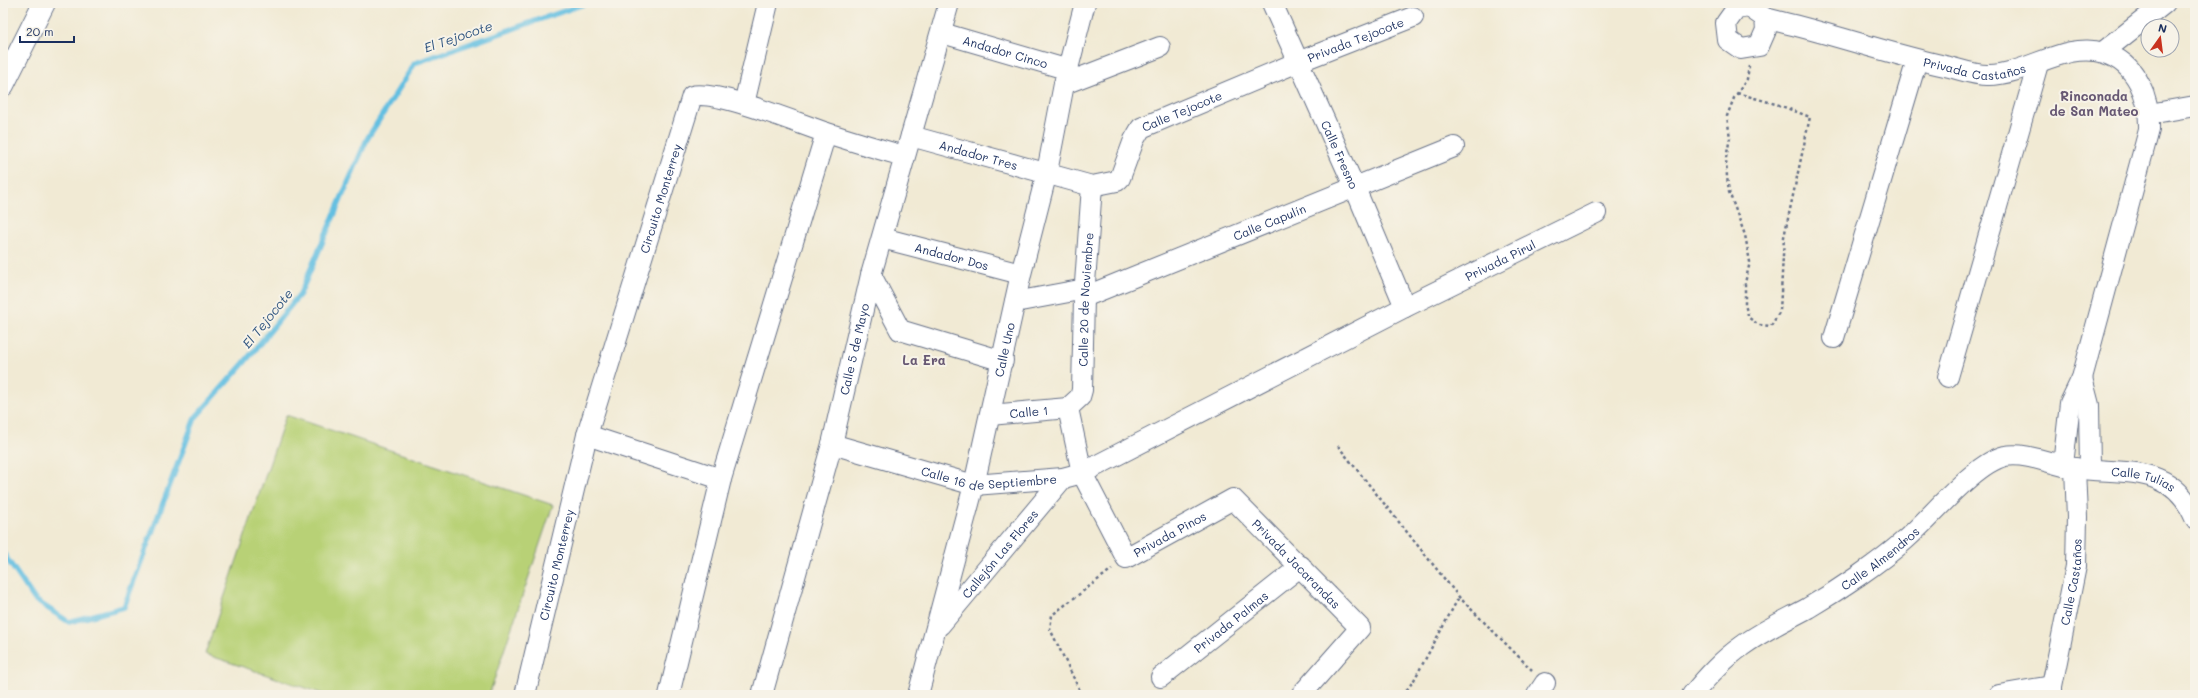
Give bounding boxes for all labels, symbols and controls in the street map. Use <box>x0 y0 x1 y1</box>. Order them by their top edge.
street label: Privada Tejocote <box>1305 13 1406 66</box>
water label: El Tejocote <box>421 16 495 56</box>
scale bar <box>20 18 74 44</box>
north arrow <box>2140 18 2180 58</box>
text: N <box>2157 20 2168 36</box>
text: 20 m <box>26 23 54 39</box>
street label: Andador Cinco <box>961 32 1050 71</box>
street label: Privada Castaños <box>1922 53 2028 83</box>
street label: Calle Tejocote <box>1139 87 1224 135</box>
district label: Rinconada de San Mateo <box>2050 87 2139 119</box>
street label: Calle Fresno <box>1318 118 1362 191</box>
street label: Andador Tres <box>937 136 1020 173</box>
street label: Circuito Monterrey <box>636 142 685 255</box>
street label: Calle Capulín <box>1231 200 1308 244</box>
street label: Calle 20 de Noviembre <box>1075 232 1097 367</box>
street label: Privada Pirul <box>1462 236 1538 284</box>
street label: Andador Dos <box>913 239 991 273</box>
water label: El Tejocote <box>238 285 296 351</box>
street label: Calle 5 de Mayo <box>836 302 872 396</box>
street label: Calle Uno <box>990 321 1018 378</box>
district label: La Era <box>902 351 946 368</box>
street label: Calle 1 <box>1009 402 1049 421</box>
street label: Calle 16 de Septiembre <box>919 462 1057 494</box>
street label: Calle Tulias <box>2111 463 2179 495</box>
street label: Callejón Las Flores <box>958 506 1041 601</box>
street label: Circuito Monterrey <box>535 507 577 622</box>
street label: Privada Pinos <box>1130 507 1209 560</box>
street label: Privada Jacarandas <box>1249 515 1344 612</box>
street label: Calle Almendros <box>1838 523 1923 594</box>
street label: Calle Castaños <box>2056 538 2085 627</box>
street label: Privada Palmas <box>1190 587 1271 656</box>

